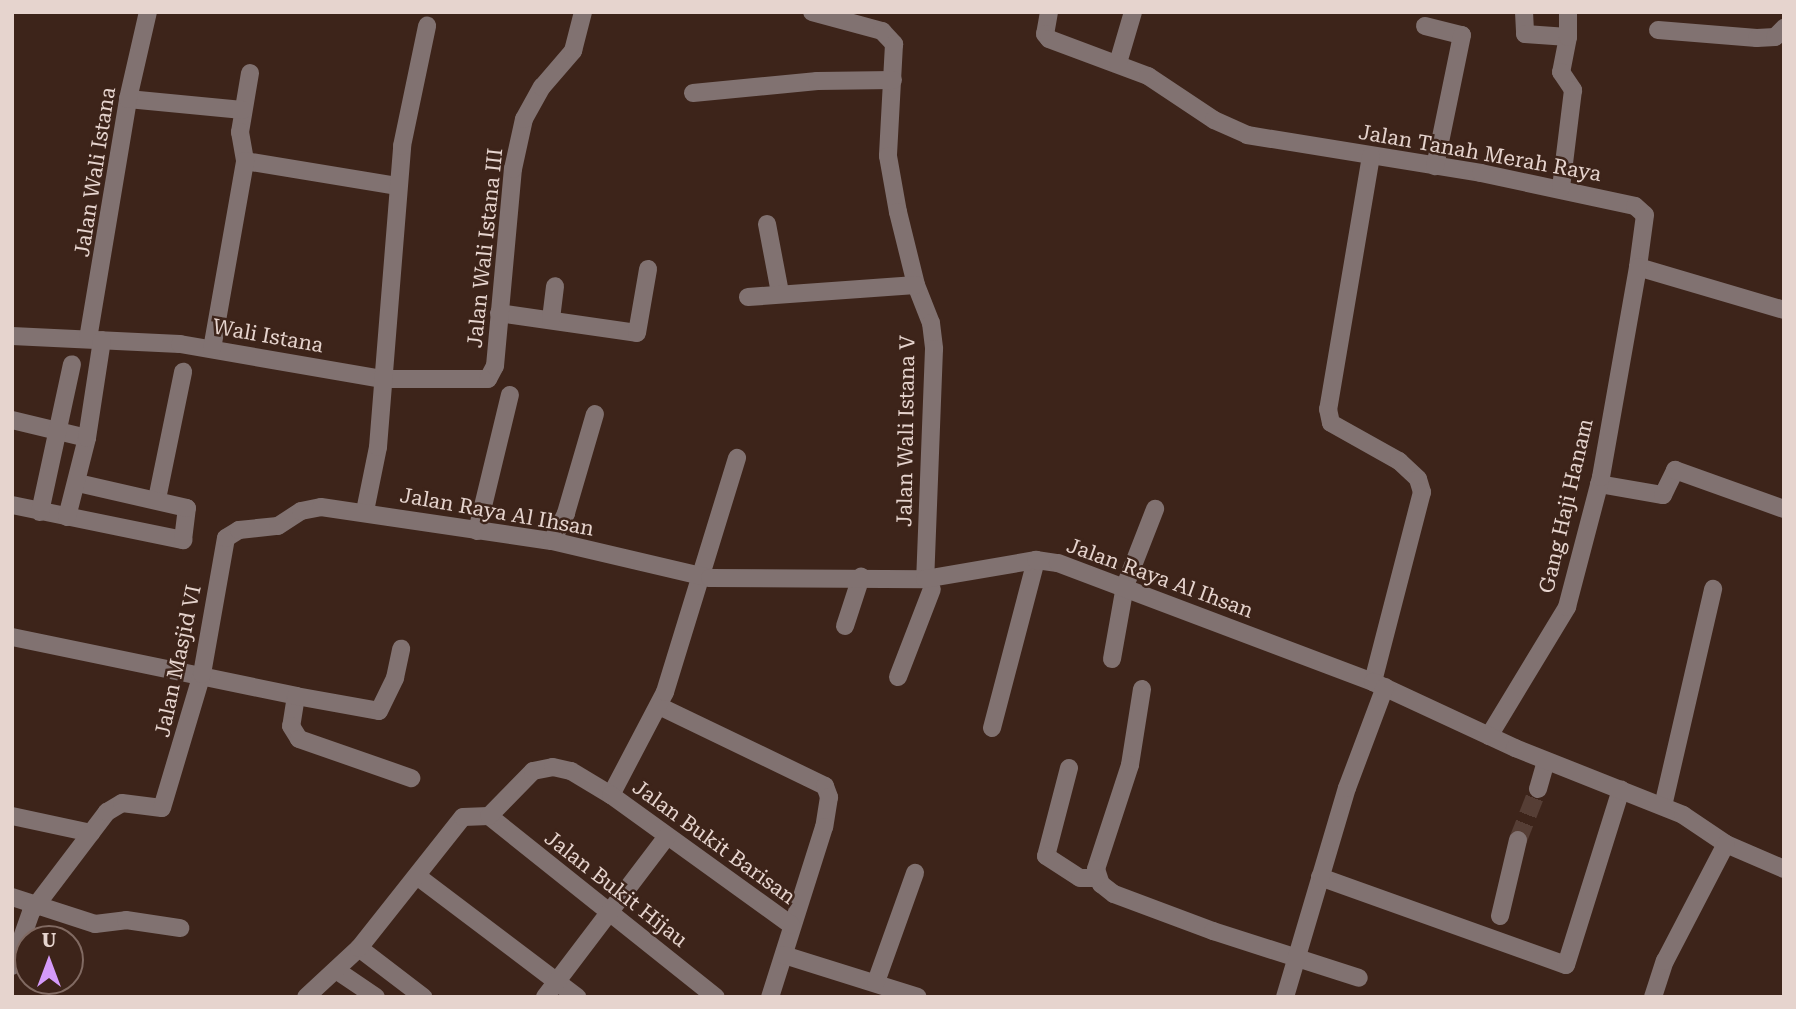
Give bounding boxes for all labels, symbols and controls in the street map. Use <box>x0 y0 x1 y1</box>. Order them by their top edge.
street label: Jalan Wali Istana <box>69 85 121 259</box>
street label: Jalan Tanah Merah Raya <box>1357 119 1603 187</box>
street label: Jalan Wali Istana III <box>462 147 508 349</box>
street label: Wali Istana <box>211 314 325 358</box>
street label: Jalan Wali Istana V <box>892 335 920 527</box>
street label: Gang Haji Hanam <box>1534 416 1598 596</box>
street label: Jalan Raya Al Ihsan <box>398 483 596 541</box>
street label: Jalan Raya Al Ihsan <box>1063 533 1257 623</box>
street label: Jalan Masjid VI <box>150 583 206 739</box>
street label: Jalan Bukit Barisan <box>628 774 800 910</box>
street label: Jalan Bukit Hijau <box>540 825 692 953</box>
north arrow <box>14 925 84 995</box>
text: U <box>42 929 56 952</box>

